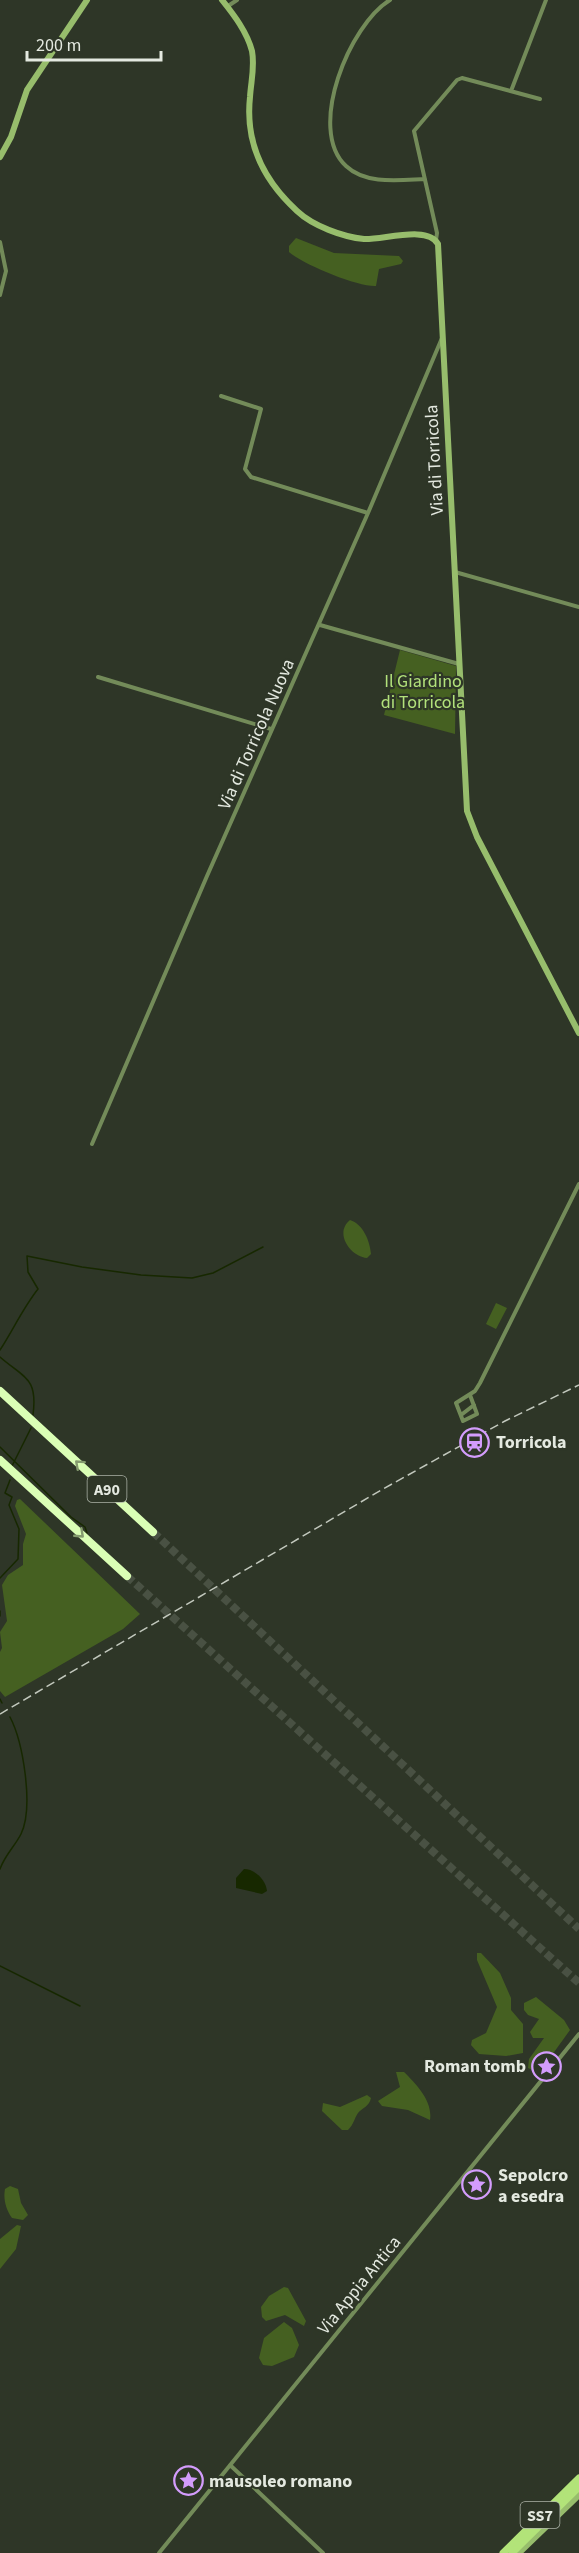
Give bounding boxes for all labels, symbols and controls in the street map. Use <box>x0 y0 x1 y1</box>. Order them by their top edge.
scale bar <box>27 24 160 62</box>
text: 200 m <box>36 33 81 58</box>
street label: Via di Torricola <box>419 404 450 516</box>
street label: Via di Torricola Nuova <box>212 655 301 814</box>
park label: Il Giardino di Torricola <box>381 669 465 715</box>
station icon: Torricola <box>459 1426 491 1458</box>
place label: Torricola <box>496 1430 566 1455</box>
one-way arrow <box>75 1460 86 1471</box>
road number: A90 <box>88 1476 126 1502</box>
one-way arrow <box>73 1527 84 1538</box>
place icon: Roman tomb <box>531 2050 563 2082</box>
place label: Roman tomb <box>424 2054 526 2079</box>
place label: Sepolcro a esedra <box>498 2163 568 2209</box>
place icon: Sepolcro a esedra <box>461 2169 493 2201</box>
street label: Via Appia Antica <box>312 2231 407 2340</box>
place icon: mausoleo romano <box>172 2465 204 2497</box>
place label: mausoleo romano <box>209 2469 352 2494</box>
road number: SS7 <box>520 2502 560 2528</box>

